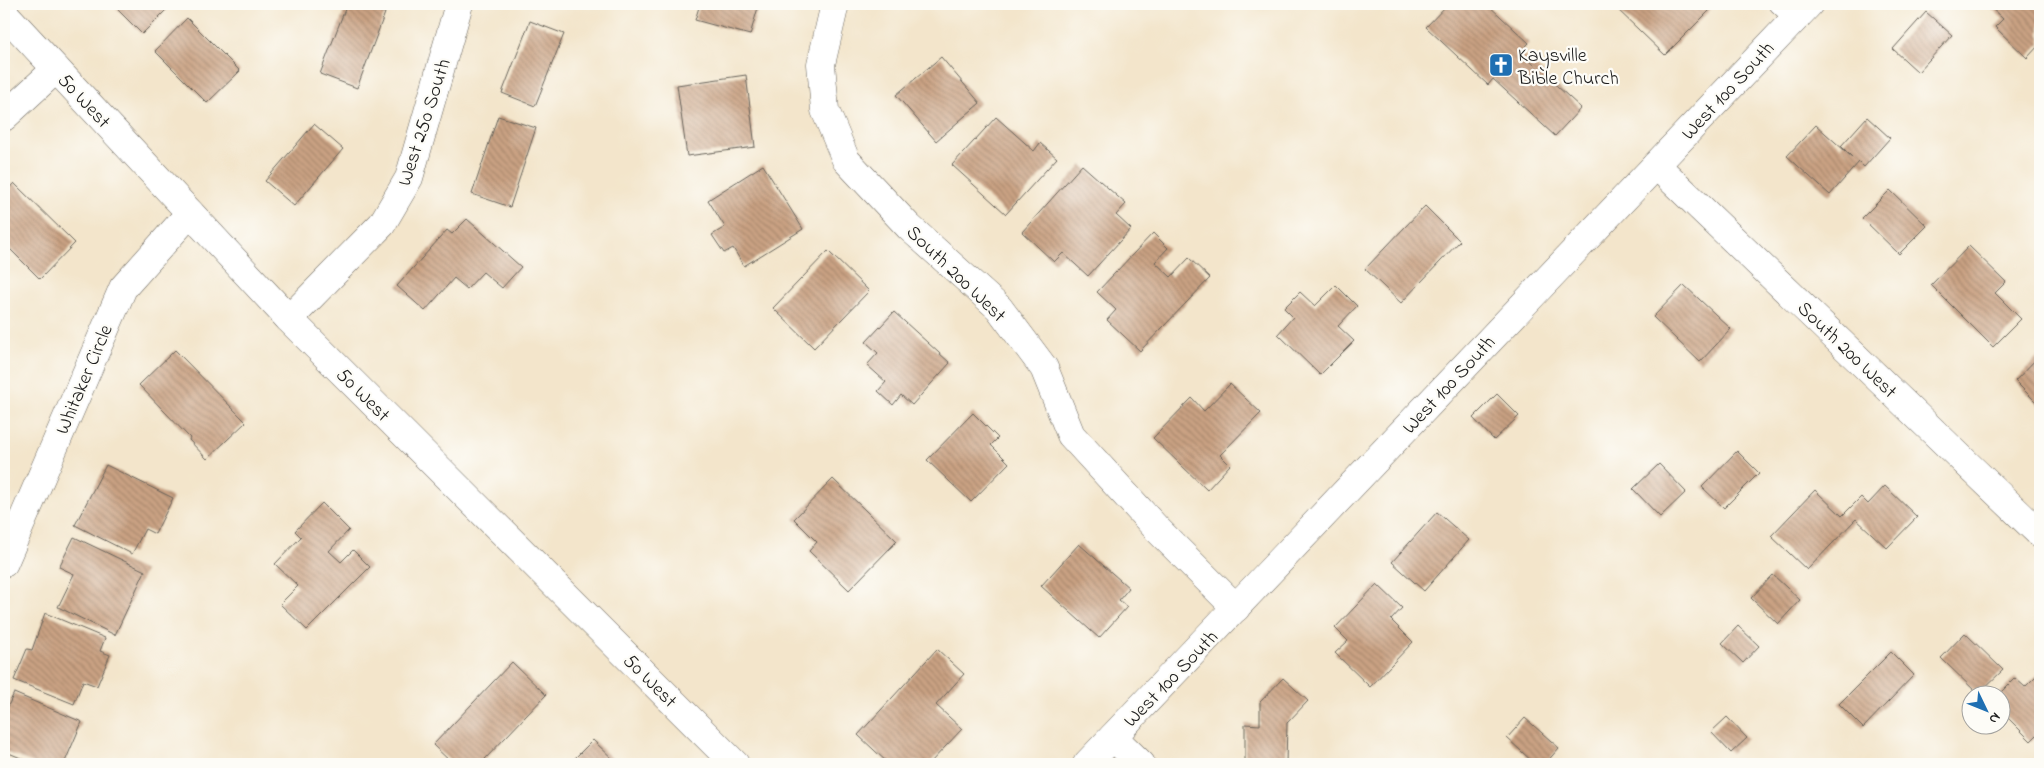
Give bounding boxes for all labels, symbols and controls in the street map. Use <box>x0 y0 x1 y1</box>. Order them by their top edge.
street label: West 100 South <box>1675 36 1782 148</box>
place label: Kaysville Bible Church <box>1517 42 1619 94</box>
church icon: Kaysville Bible Church <box>1488 52 1514 78</box>
street label: West 250 South <box>391 55 460 190</box>
street label: 50 West <box>50 68 117 136</box>
street label: South 200 West <box>899 219 1012 330</box>
street label: South 200 West <box>1790 295 1903 406</box>
street label: Whitaker Circle <box>49 320 122 440</box>
street label: West 100 South <box>1396 330 1503 442</box>
street label: 50 West <box>328 362 396 430</box>
street label: West 100 South <box>1118 624 1226 735</box>
street label: 50 West <box>615 648 683 716</box>
north arrow <box>1962 686 2012 736</box>
text: N <box>1984 707 2005 728</box>

